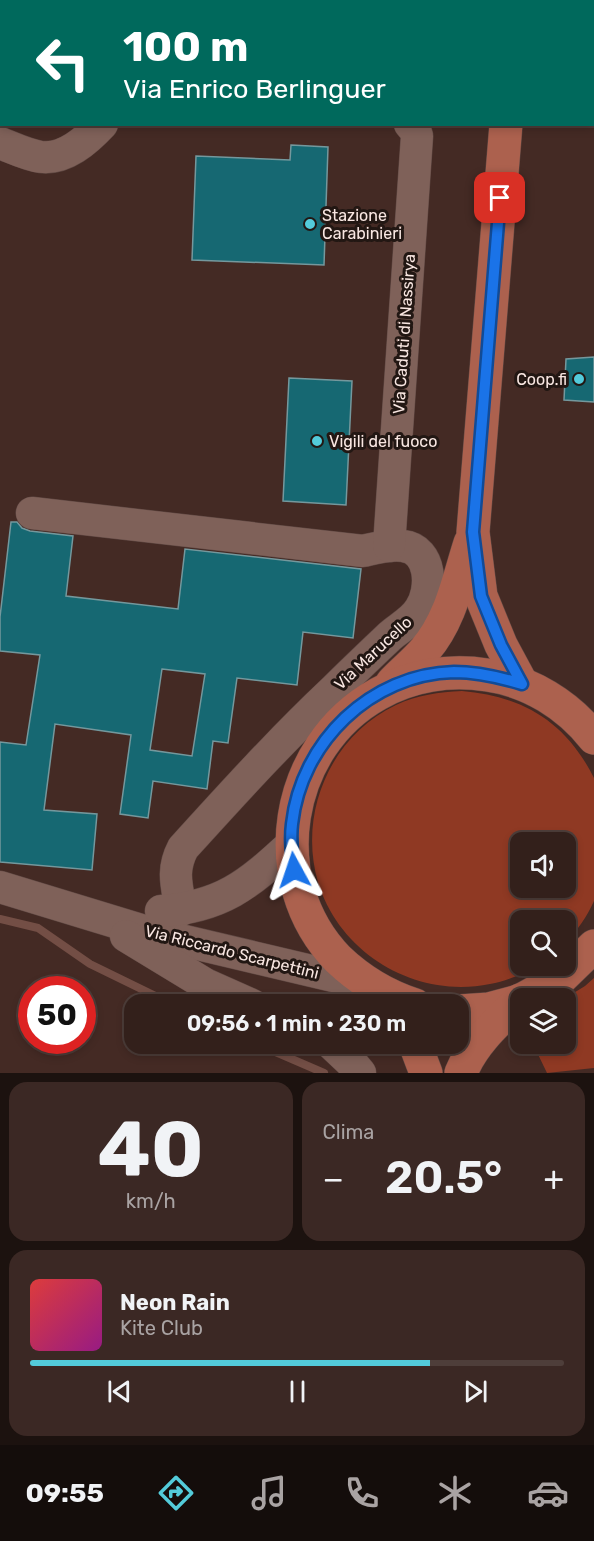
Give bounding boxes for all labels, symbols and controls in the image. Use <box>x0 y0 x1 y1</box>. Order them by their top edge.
text: 100 m <box>123 22 248 72</box>
icon: left <box>24 24 102 102</box>
text: Via Enrico Berlinguer <box>123 73 386 105</box>
pin <box>474 172 525 223</box>
icon: arrive <box>483 181 516 214</box>
place label: Stazione Carabinieri <box>322 206 402 243</box>
marker: Stazione Carabinieri <box>303 217 317 231</box>
street label: Via Caduti di Nassirya <box>389 253 419 415</box>
place label: Coop.fi <box>516 370 567 389</box>
marker: Coop.fi <box>572 372 586 386</box>
place label: Vigili del fuoco <box>329 432 437 451</box>
marker: Vigili del fuoco <box>310 434 324 448</box>
street label: Via Marucello <box>330 612 416 694</box>
map controls <box>510 832 576 1054</box>
button: sound <box>510 832 576 898</box>
position arrow <box>262 838 326 902</box>
button: search <box>510 910 576 976</box>
street label: Via Riccardo Scarpettini <box>143 921 321 983</box>
speed limit sign: 50 <box>18 976 96 1054</box>
button: layers <box>510 988 576 1054</box>
text: 09:56 · 1 min · 230 m <box>187 1010 406 1037</box>
text: 40 <box>98 1103 204 1196</box>
text: Clima <box>323 1120 374 1144</box>
text: 20.5° <box>385 1151 502 1204</box>
text: − <box>323 1159 344 1198</box>
text: + <box>543 1159 564 1198</box>
text: km/h <box>126 1189 176 1213</box>
text: Neon Rain <box>120 1289 230 1316</box>
text: Kite Club <box>120 1316 203 1340</box>
icon: previous <box>103 1375 136 1408</box>
icon: pause <box>281 1375 314 1408</box>
icon: next <box>459 1375 492 1408</box>
icon: directions <box>155 1472 197 1514</box>
icon: music <box>248 1472 290 1514</box>
icon: phone <box>341 1472 383 1514</box>
icon: climate <box>434 1472 476 1514</box>
icon: car <box>527 1472 569 1514</box>
text: 09:55 <box>25 1477 104 1509</box>

